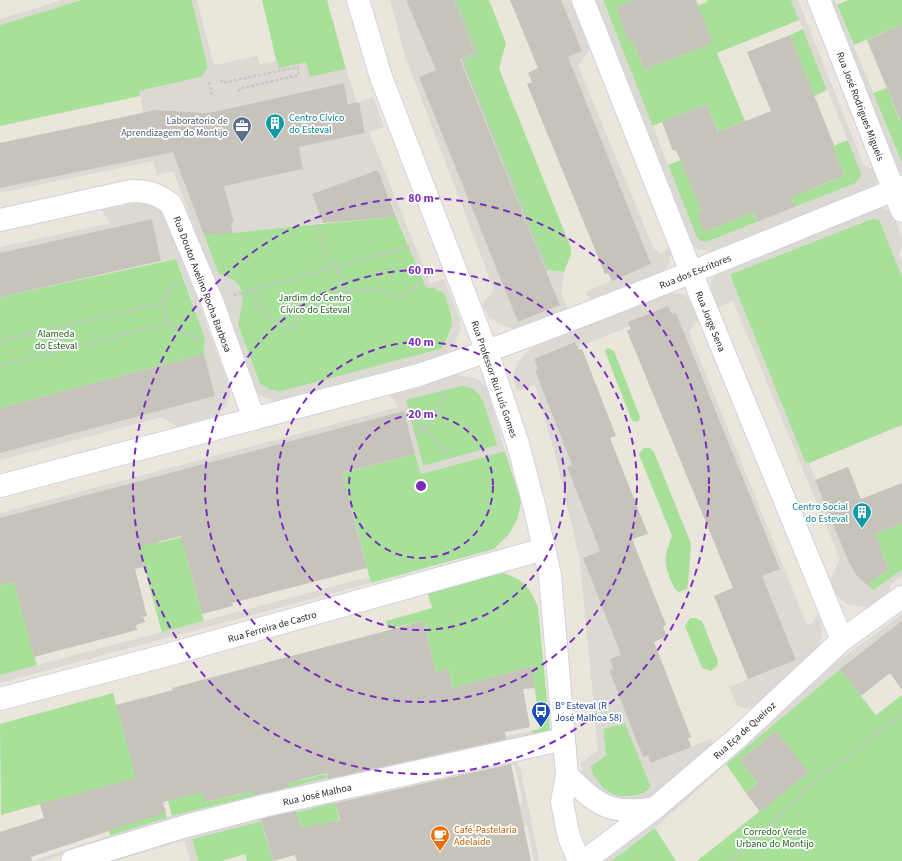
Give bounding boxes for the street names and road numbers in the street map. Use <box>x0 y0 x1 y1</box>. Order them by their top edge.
street label: Rua José Rodrigues Migueis <box>833 50 887 163</box>
street label: Rua Doutor Avelino Rocha Barbosa <box>170 214 235 354</box>
street label: Rua dos Escritores <box>657 251 733 293</box>
street label: Rua Jorge Sena <box>692 289 729 354</box>
street label: Rua Professor Rui Luís Gomes <box>467 319 521 440</box>
street label: Rua Ferreira de Castro <box>226 608 318 646</box>
street label: Rua Eça de Queiroz <box>710 699 779 763</box>
street label: Rua José Malhoa <box>281 780 353 810</box>

